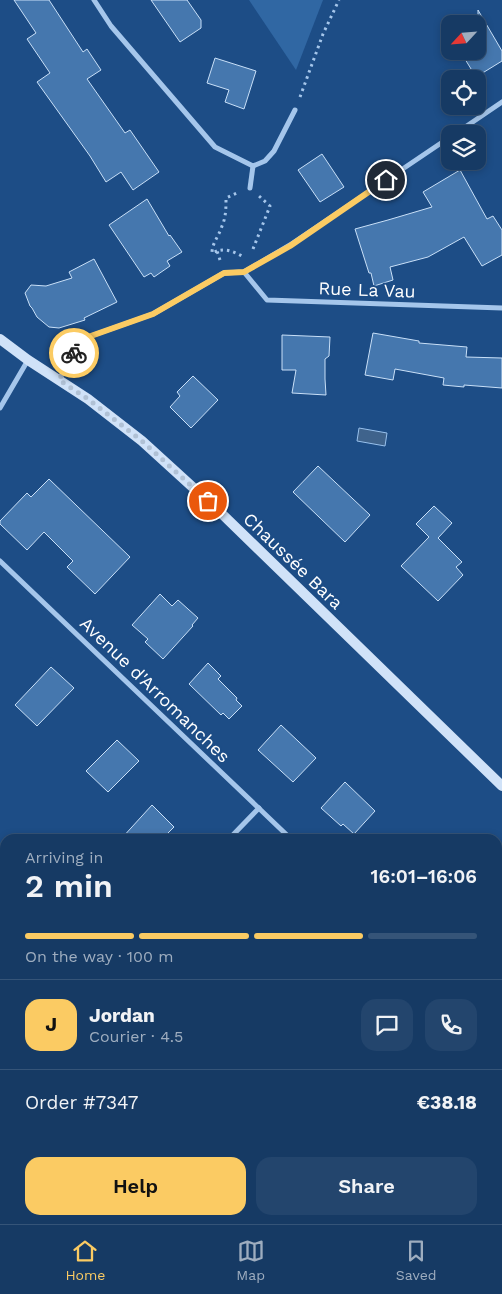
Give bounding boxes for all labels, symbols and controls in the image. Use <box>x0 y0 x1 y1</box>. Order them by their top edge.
north arrow <box>441 15 486 60</box>
map controls <box>441 15 486 170</box>
button: locate <box>441 70 486 115</box>
button: layers <box>441 125 486 170</box>
pin <box>365 159 407 201</box>
icon: home <box>372 166 400 194</box>
street label: Rue La Vau <box>318 277 416 302</box>
courier <box>49 328 99 378</box>
icon: bike <box>60 339 88 367</box>
pin <box>187 480 229 522</box>
icon: bag <box>194 487 222 515</box>
street label: Chaussée Bara <box>239 508 347 613</box>
street label: Avenue d'Arromanches <box>76 613 235 767</box>
text: Arriving in <box>25 848 103 867</box>
text: 16:01–16:06 <box>371 865 477 888</box>
text: 2 min <box>25 867 113 905</box>
text: On the way · 100 m <box>25 947 174 966</box>
button: chat <box>361 999 413 1051</box>
button: phone <box>425 999 477 1051</box>
text: Jordan <box>89 1004 155 1027</box>
text: J <box>45 1013 57 1036</box>
text: Courier · 4.5 <box>89 1027 183 1046</box>
text: Order #7347 <box>25 1091 138 1114</box>
text: €38.18 <box>417 1091 477 1114</box>
button: Help <box>25 1157 246 1215</box>
button: Share <box>256 1157 477 1215</box>
tab: Home <box>65 1237 105 1283</box>
tab: Map <box>236 1237 265 1283</box>
tab: Saved <box>396 1237 437 1283</box>

